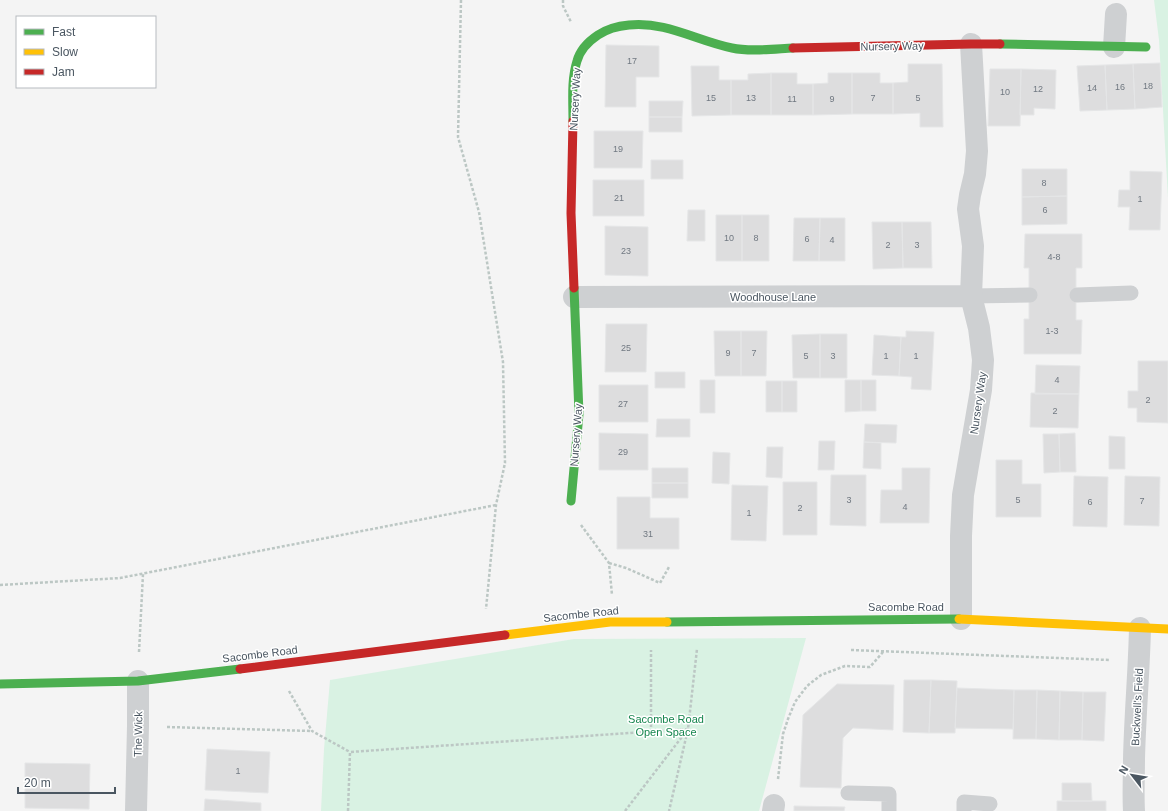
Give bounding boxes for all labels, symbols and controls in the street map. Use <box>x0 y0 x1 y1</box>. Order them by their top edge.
legend <box>16 16 156 88</box>
text: Fast <box>52 25 76 39</box>
street label: Nursery Way <box>860 39 924 53</box>
text: Slow <box>52 45 78 59</box>
house number: 17 <box>627 56 637 66</box>
text: Jam <box>52 65 75 79</box>
street label: Nursery Way <box>567 67 583 131</box>
house number: 18 <box>1143 81 1153 91</box>
house number: 16 <box>1115 82 1125 92</box>
house number: 14 <box>1087 83 1097 93</box>
house number: 12 <box>1033 84 1043 94</box>
house number: 10 <box>1000 87 1010 97</box>
house number: 15 <box>706 93 716 103</box>
house number: 13 <box>746 93 756 103</box>
house number: 7 <box>870 93 876 103</box>
house number: 5 <box>915 93 921 103</box>
house number: 11 <box>787 94 797 104</box>
house number: 9 <box>829 94 835 104</box>
house number: 19 <box>613 144 623 154</box>
house number: 8 <box>1041 178 1047 188</box>
house number: 21 <box>614 193 624 203</box>
house number: 1 <box>1137 194 1143 204</box>
house number: 6 <box>1042 205 1048 215</box>
house number: 10 <box>724 233 734 243</box>
house number: 8 <box>753 233 759 243</box>
house number: 6 <box>804 234 810 244</box>
house number: 4 <box>829 235 835 245</box>
house number: 2 <box>885 240 891 250</box>
house number: 3 <box>914 240 920 250</box>
house number: 23 <box>621 246 631 256</box>
house number: 4-8 <box>1047 252 1061 262</box>
street label: Woodhouse Lane <box>730 291 816 303</box>
house number: 1-3 <box>1045 326 1059 336</box>
house number: 25 <box>621 343 631 353</box>
house number: 9 <box>725 348 731 358</box>
house number: 7 <box>751 348 757 358</box>
house number: 5 <box>803 351 809 361</box>
house number: 3 <box>830 351 836 361</box>
house number: 1 <box>883 351 889 361</box>
house number: 1 <box>913 351 919 361</box>
street label: Nursery Way <box>968 370 988 435</box>
house number: 4 <box>1054 375 1060 385</box>
house number: 2 <box>1145 395 1151 405</box>
house number: 27 <box>618 399 628 409</box>
street label: Nursery Way <box>568 403 584 467</box>
house number: 2 <box>1052 406 1058 416</box>
house number: 29 <box>618 447 628 457</box>
house number: 3 <box>846 495 852 505</box>
house number: 5 <box>1015 495 1021 505</box>
house number: 7 <box>1139 496 1145 506</box>
house number: 6 <box>1087 497 1093 507</box>
house number: 4 <box>902 502 908 512</box>
house number: 2 <box>797 503 803 513</box>
house number: 1 <box>746 508 752 518</box>
house number: 31 <box>643 529 653 539</box>
street label: Sacombe Road <box>868 601 944 613</box>
street label: Sacombe Road <box>543 604 619 624</box>
street label: Sacombe Road <box>222 643 298 665</box>
street label: Buckwell's Field <box>1129 668 1145 746</box>
street label: The Wick <box>132 710 144 757</box>
park label: Sacombe Road Open Space <box>628 713 704 738</box>
north arrow <box>1112 755 1152 795</box>
text: N <box>1116 763 1131 776</box>
house number: 1 <box>235 766 241 776</box>
scale bar <box>18 769 115 795</box>
text: 20 m <box>24 776 51 790</box>

